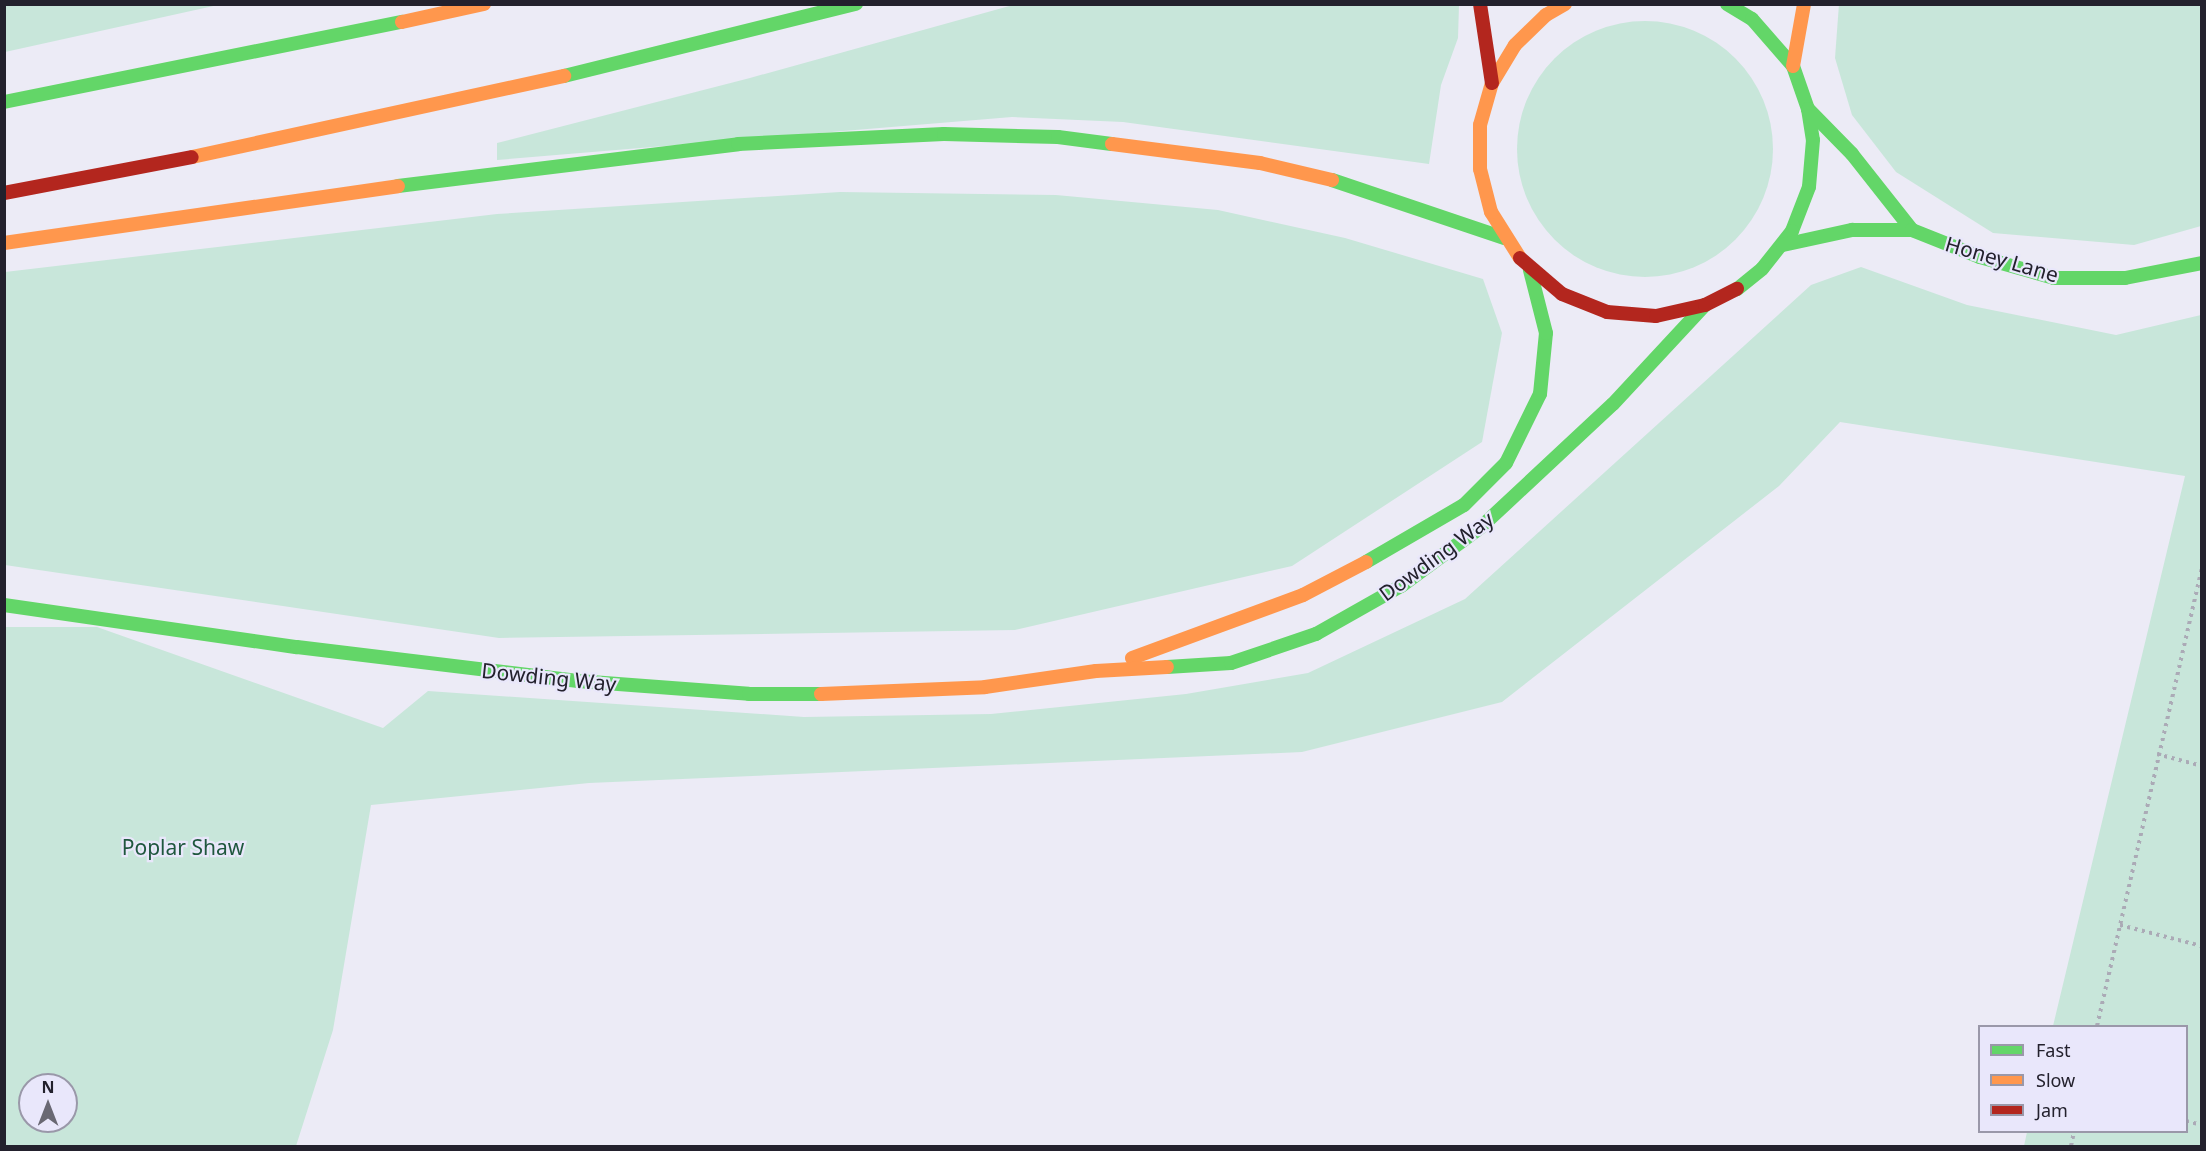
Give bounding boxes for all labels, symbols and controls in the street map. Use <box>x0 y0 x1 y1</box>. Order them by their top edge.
street label: Honey Lane <box>1943 231 2061 287</box>
street label: Dowding Way <box>1374 506 1498 606</box>
street label: Dowding Way <box>480 657 618 697</box>
park label: Poplar Shaw <box>122 834 244 860</box>
legend <box>1978 1025 2188 1133</box>
text: Fast <box>2036 1038 2071 1062</box>
text: Slow <box>2036 1068 2075 1092</box>
north arrow <box>18 1073 78 1133</box>
text: N <box>41 1076 55 1098</box>
text: Jam <box>2036 1098 2068 1122</box>

